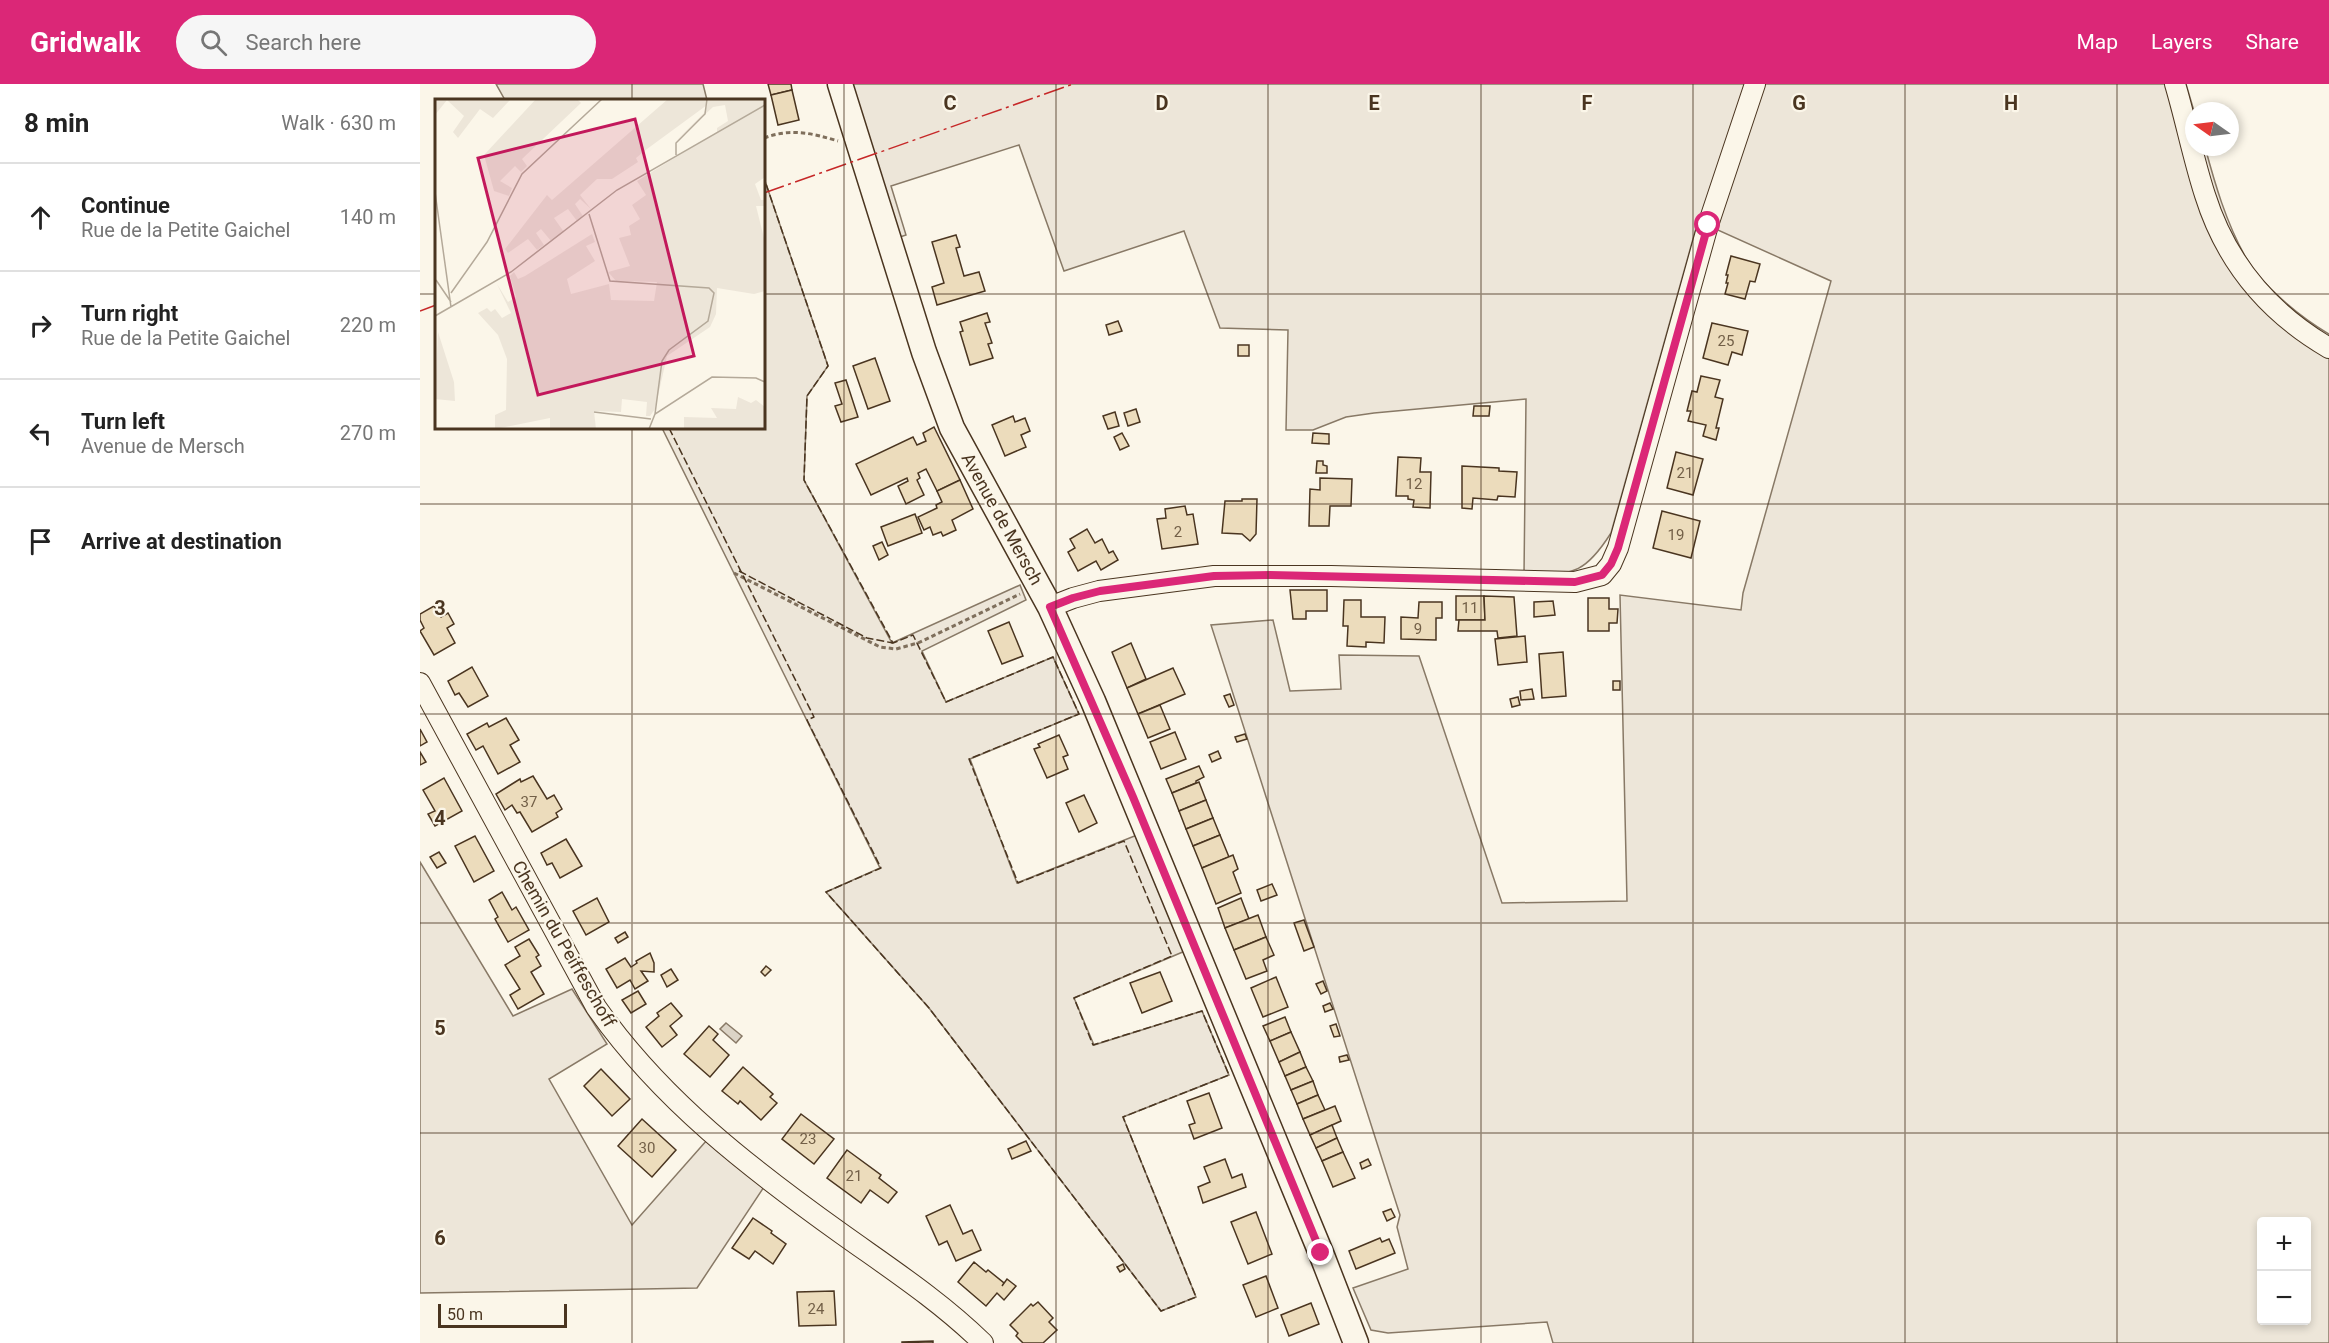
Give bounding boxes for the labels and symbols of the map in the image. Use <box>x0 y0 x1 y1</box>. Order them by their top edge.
text: C <box>943 91 957 115</box>
text: D <box>1156 91 1169 115</box>
text: E <box>1368 91 1380 115</box>
text: F <box>1582 91 1593 115</box>
text: G <box>1792 91 1806 115</box>
text: H <box>2004 91 2018 115</box>
inset map <box>435 99 765 429</box>
north arrow <box>2185 102 2239 156</box>
route start <box>1694 211 1720 237</box>
house number: 25 <box>1718 332 1734 350</box>
street label: Avenue de Mersch <box>958 449 1047 588</box>
house number: 21 <box>1677 464 1693 482</box>
house number: 12 <box>1406 475 1422 493</box>
house number: 2 <box>1174 523 1182 541</box>
house number: 19 <box>1668 526 1684 544</box>
text: 3 <box>434 596 446 620</box>
house number: 11 <box>1462 599 1478 617</box>
house number: 9 <box>1414 620 1422 638</box>
house number: 37 <box>521 793 537 811</box>
text: 4 <box>434 806 446 830</box>
street label: Chemin du Peiffeschoff <box>508 857 621 1031</box>
text: 5 <box>434 1016 446 1040</box>
house number: 23 <box>800 1130 816 1148</box>
house number: 30 <box>639 1139 655 1157</box>
house number: 21 <box>846 1167 862 1185</box>
text: 6 <box>434 1226 446 1250</box>
route end <box>1307 1239 1333 1265</box>
house number: 24 <box>808 1300 825 1318</box>
scale bar <box>438 1301 567 1328</box>

